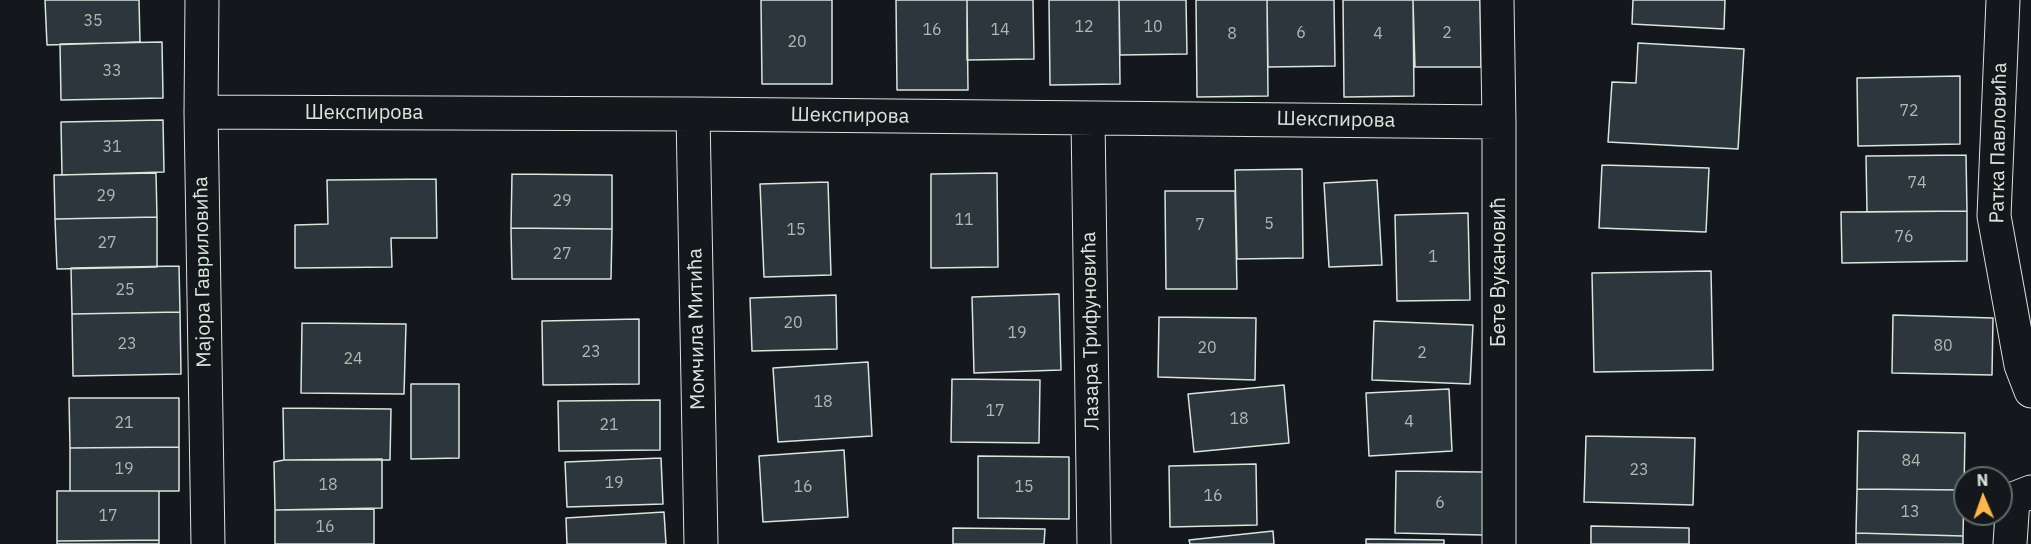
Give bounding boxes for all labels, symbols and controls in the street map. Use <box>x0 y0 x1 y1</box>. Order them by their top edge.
house number: 35 <box>83 11 103 31</box>
house number: 12 <box>1074 17 1094 37</box>
house number: 10 <box>1143 17 1163 37</box>
house number: 16 <box>922 20 942 40</box>
house number: 14 <box>990 20 1010 40</box>
house number: 6 <box>1296 23 1306 43</box>
house number: 2 <box>1442 23 1452 43</box>
house number: 8 <box>1227 24 1237 44</box>
house number: 4 <box>1373 24 1383 44</box>
house number: 20 <box>787 32 807 52</box>
house number: 33 <box>102 61 122 81</box>
street label: Ратка Павловића <box>1986 62 2012 224</box>
street label: Шекспирова <box>305 101 423 125</box>
house number: 72 <box>1899 101 1919 121</box>
street label: Шекспирова <box>790 103 910 129</box>
street label: Шекспирова <box>1276 107 1396 133</box>
house number: 31 <box>102 137 122 157</box>
house number: 74 <box>1907 173 1927 193</box>
street label: Мајора Гавриловића <box>189 176 217 368</box>
house number: 29 <box>96 186 116 206</box>
house number: 29 <box>552 191 572 211</box>
street label: Бете Вукановић <box>1487 197 1511 347</box>
house number: 11 <box>954 210 974 230</box>
house number: 5 <box>1264 214 1274 234</box>
house number: 7 <box>1195 215 1205 235</box>
house number: 15 <box>786 220 806 240</box>
house number: 76 <box>1894 227 1914 247</box>
street label: Лазара Трифуновића <box>1077 231 1105 431</box>
house number: 27 <box>97 233 117 253</box>
house number: 27 <box>552 244 572 264</box>
house number: 1 <box>1428 247 1438 267</box>
street label: Момчила Митића <box>684 248 710 410</box>
house number: 25 <box>115 280 135 300</box>
house number: 20 <box>783 313 803 333</box>
house number: 19 <box>1007 323 1027 343</box>
house number: 23 <box>117 334 137 354</box>
house number: 80 <box>1933 336 1953 356</box>
house number: 20 <box>1197 338 1217 358</box>
house number: 23 <box>581 342 601 362</box>
house number: 2 <box>1417 343 1427 363</box>
house number: 24 <box>343 349 363 369</box>
house number: 18 <box>813 392 833 412</box>
house number: 17 <box>985 401 1005 421</box>
house number: 18 <box>1229 409 1249 429</box>
house number: 4 <box>1404 412 1414 432</box>
house number: 21 <box>114 413 134 433</box>
house number: 21 <box>599 415 619 435</box>
house number: 84 <box>1901 451 1921 471</box>
house number: 19 <box>114 459 134 479</box>
house number: 23 <box>1629 460 1649 480</box>
north arrow <box>1953 466 2013 526</box>
text: N <box>1976 470 1989 490</box>
house number: 19 <box>604 473 624 493</box>
house number: 18 <box>318 475 338 495</box>
house number: 16 <box>793 477 813 497</box>
house number: 15 <box>1014 477 1034 497</box>
house number: 16 <box>1203 486 1223 506</box>
house number: 6 <box>1435 493 1445 513</box>
house number: 13 <box>1900 502 1920 522</box>
house number: 17 <box>98 506 118 526</box>
house number: 16 <box>315 517 335 537</box>

